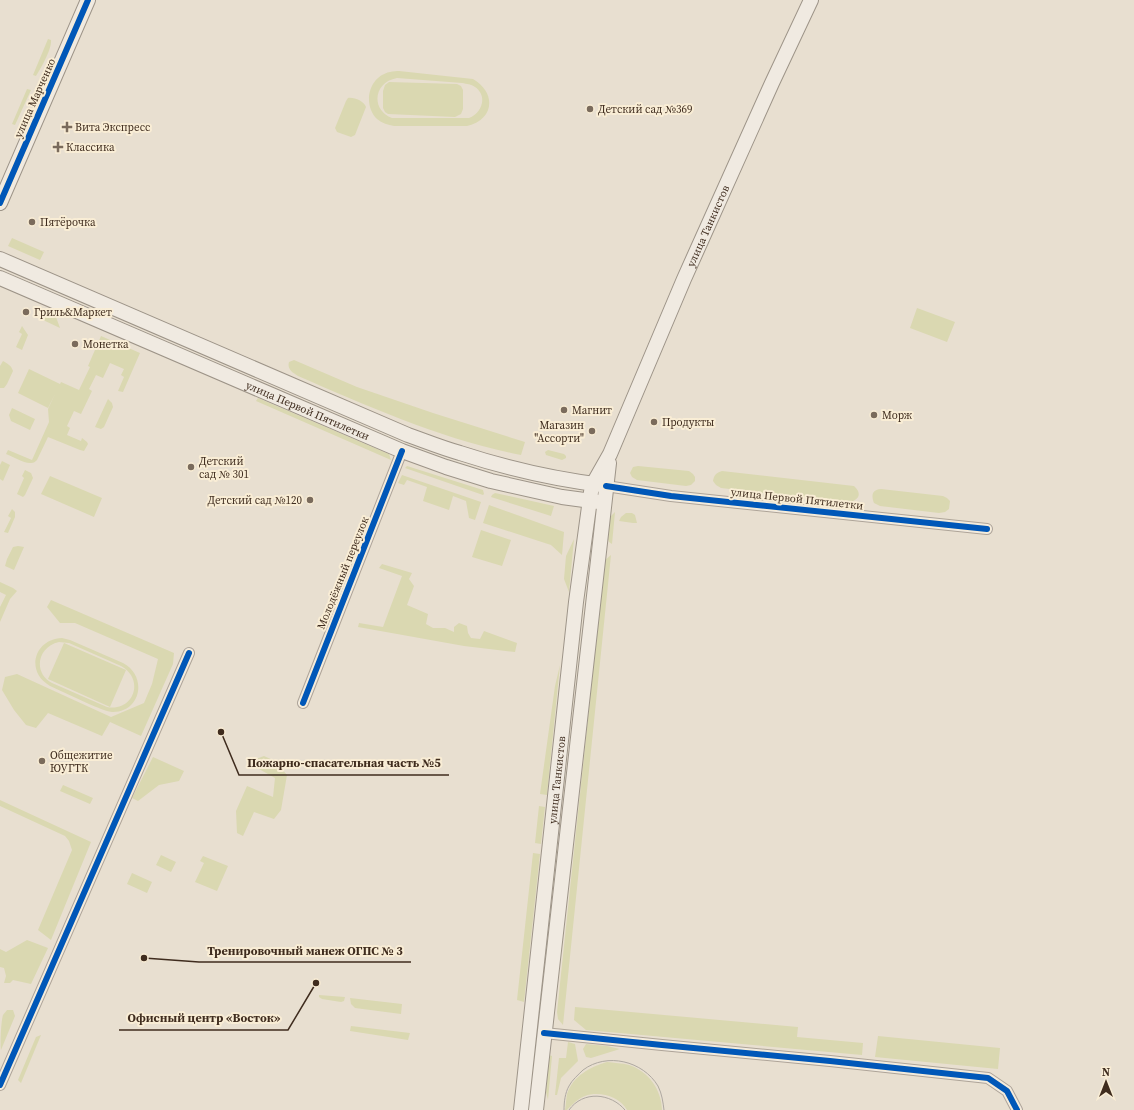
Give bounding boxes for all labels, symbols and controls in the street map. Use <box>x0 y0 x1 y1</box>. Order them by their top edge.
street label: улица Марченко <box>11 56 59 140</box>
place label: Детский сад №369 <box>598 102 692 117</box>
marker: Детский сад №369 <box>585 104 595 114</box>
place label: Вита Экспресс <box>75 120 151 135</box>
marker: Вита Экспресс <box>62 122 72 132</box>
place label: Классика <box>66 140 115 155</box>
marker: Классика <box>53 142 63 152</box>
street label: улица Танкистов <box>683 182 733 269</box>
place label: Пятёрочка <box>40 215 96 230</box>
marker: Пятёрочка <box>27 217 37 227</box>
place label: Гриль&Маркет <box>34 305 112 320</box>
marker: Гриль&Маркет <box>21 307 31 317</box>
place label: Монетка <box>83 337 129 352</box>
marker: Монетка <box>70 339 80 349</box>
street label: улица Первой Пятилетки <box>244 377 372 444</box>
place label: Магнит <box>572 403 612 418</box>
marker: Магнит <box>559 405 569 415</box>
place label: Морж <box>882 408 913 423</box>
marker: Морж <box>869 410 879 420</box>
place label: Продукты <box>662 415 714 430</box>
marker: Продукты <box>649 417 659 427</box>
place label: Магазин "Ассорти" <box>534 418 584 446</box>
marker: Магазин "Ассорти" <box>587 426 597 436</box>
place label: Детский сад № 301 <box>199 454 249 482</box>
marker: Детский сад № 301 <box>186 462 196 472</box>
street label: улица Первой Пятилетки <box>730 485 864 513</box>
place label: Детский сад №120 <box>208 493 302 508</box>
marker: Детский сад №120 <box>305 495 315 505</box>
street label: Молодёжный переулок <box>314 514 372 632</box>
street label: улица Танкистов <box>545 735 569 825</box>
place label: Общежитие ЮУГТК <box>50 748 113 776</box>
callout: Пожарно-спасательная часть №5 <box>239 751 449 775</box>
text: Пожарно-спасательная часть №5 <box>247 755 441 771</box>
marker: Общежитие ЮУГТК <box>37 756 47 766</box>
callout: Тренировочный манеж ОГПС № 3 <box>199 938 411 962</box>
text: Тренировочный манеж ОГПС № 3 <box>207 943 403 959</box>
callout: Офисный центр «Восток» <box>119 1006 288 1030</box>
text: Офисный центр «Восток» <box>128 1010 281 1026</box>
north arrow <box>1086 1062 1126 1102</box>
text: N <box>1102 1065 1110 1080</box>

